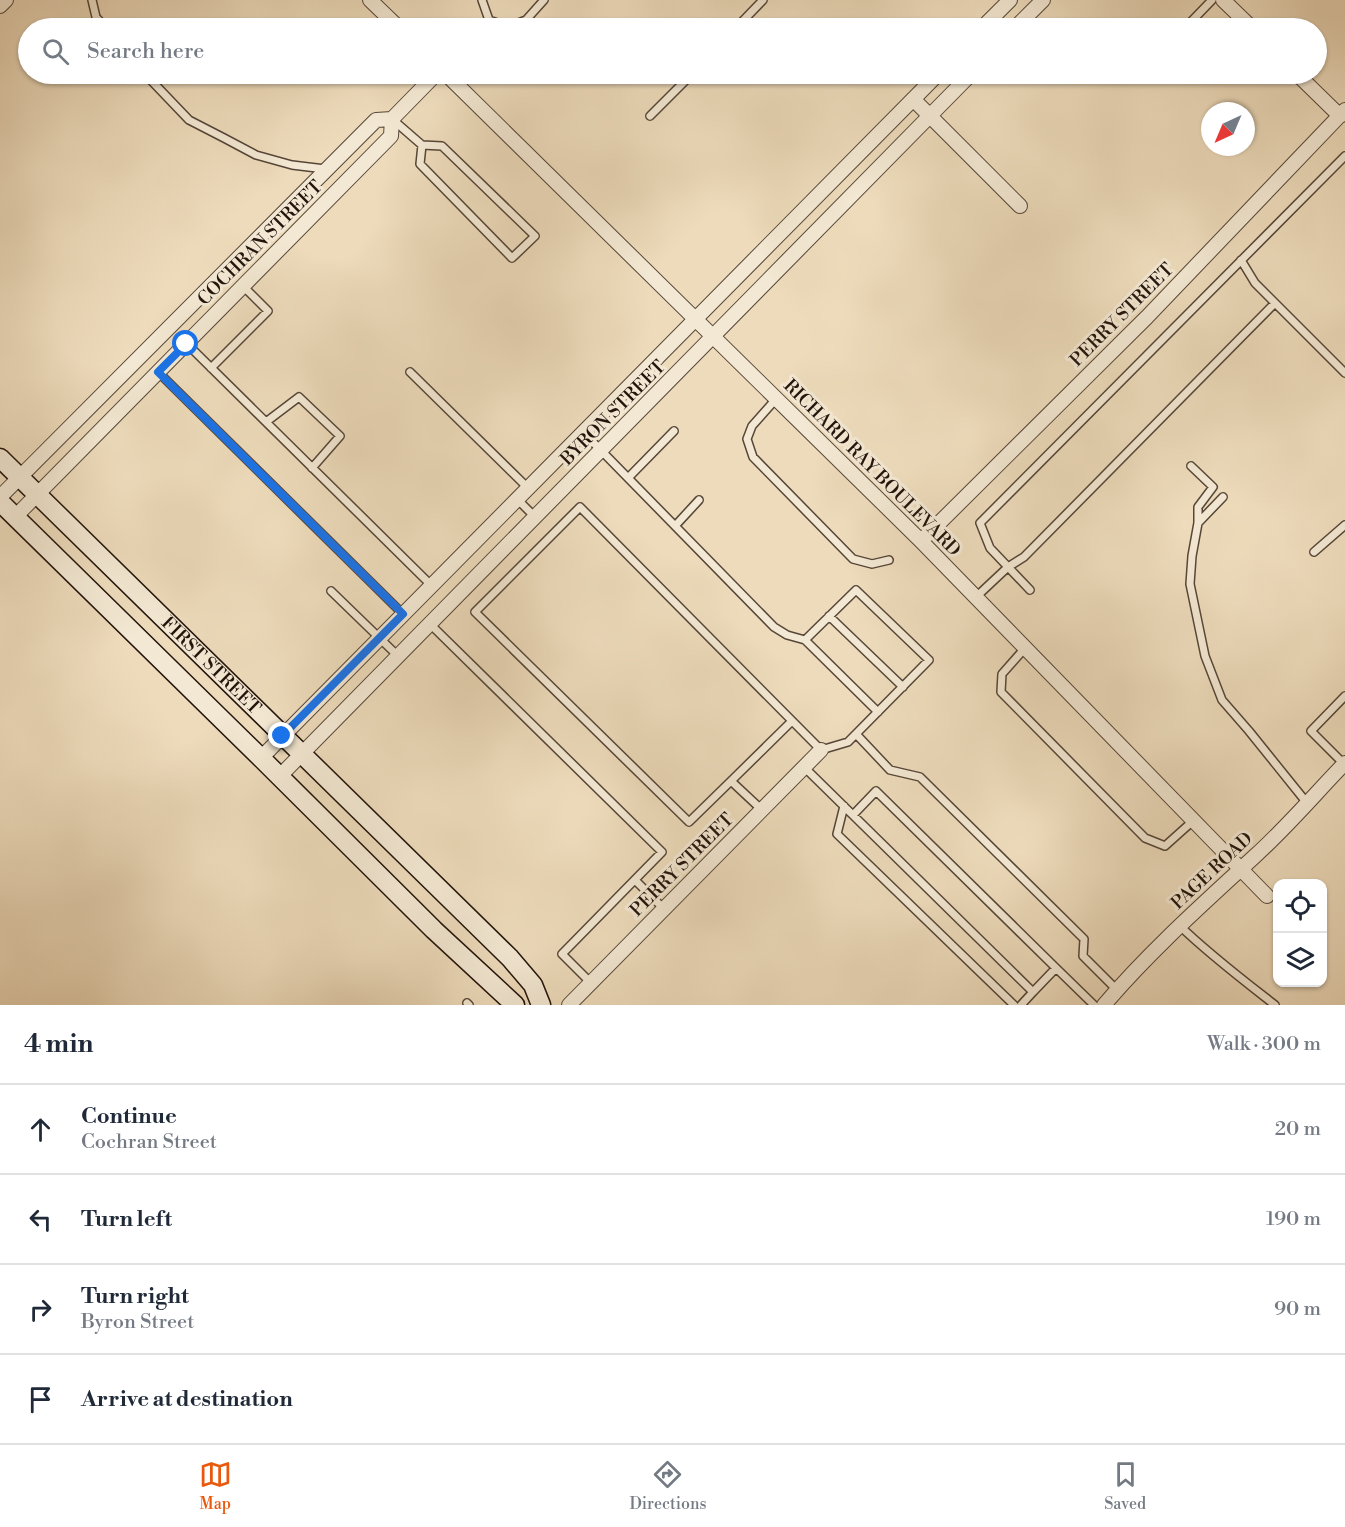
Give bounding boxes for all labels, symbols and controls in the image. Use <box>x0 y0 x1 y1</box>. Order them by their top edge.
search box <box>18 18 1327 84</box>
icon: search <box>39 35 72 68</box>
text: Search here <box>87 38 204 65</box>
north arrow <box>1201 102 1255 156</box>
street label: COCHRAN STREET <box>193 175 328 310</box>
street label: PERRY STREET <box>1065 258 1179 372</box>
route start <box>172 330 198 356</box>
street label: BYRON STREET <box>555 355 671 471</box>
street label: RICHARD RAY BOULEVARD <box>779 375 965 561</box>
street label: FIRST STREET <box>157 611 266 719</box>
route end <box>268 722 294 748</box>
street label: PERRY STREET <box>625 808 739 922</box>
street label: PAGE ROAD <box>1166 827 1258 915</box>
map controls <box>1273 879 1327 987</box>
button: locate <box>1273 879 1327 933</box>
button: layers <box>1273 933 1327 987</box>
text: 4 min <box>24 1028 94 1060</box>
text: Walk · 300 m <box>1207 1032 1321 1057</box>
text: Continue <box>81 1103 177 1130</box>
icon: ahead <box>24 1113 57 1146</box>
text: 20 m <box>1275 1117 1321 1142</box>
text: Cochran Street <box>81 1130 217 1155</box>
icon: left <box>24 1203 57 1236</box>
text: Turn left <box>81 1206 172 1233</box>
text: 190 m <box>1266 1207 1321 1232</box>
text: Turn right <box>81 1283 189 1310</box>
icon: right <box>24 1293 57 1326</box>
text: 90 m <box>1274 1297 1321 1322</box>
text: Byron Street <box>81 1310 194 1335</box>
icon: arrive <box>24 1383 57 1416</box>
text: Arrive at destination <box>81 1386 293 1413</box>
tab: Map <box>199 1458 232 1514</box>
tab: Directions <box>629 1458 707 1514</box>
tab: Saved <box>1104 1458 1146 1514</box>

